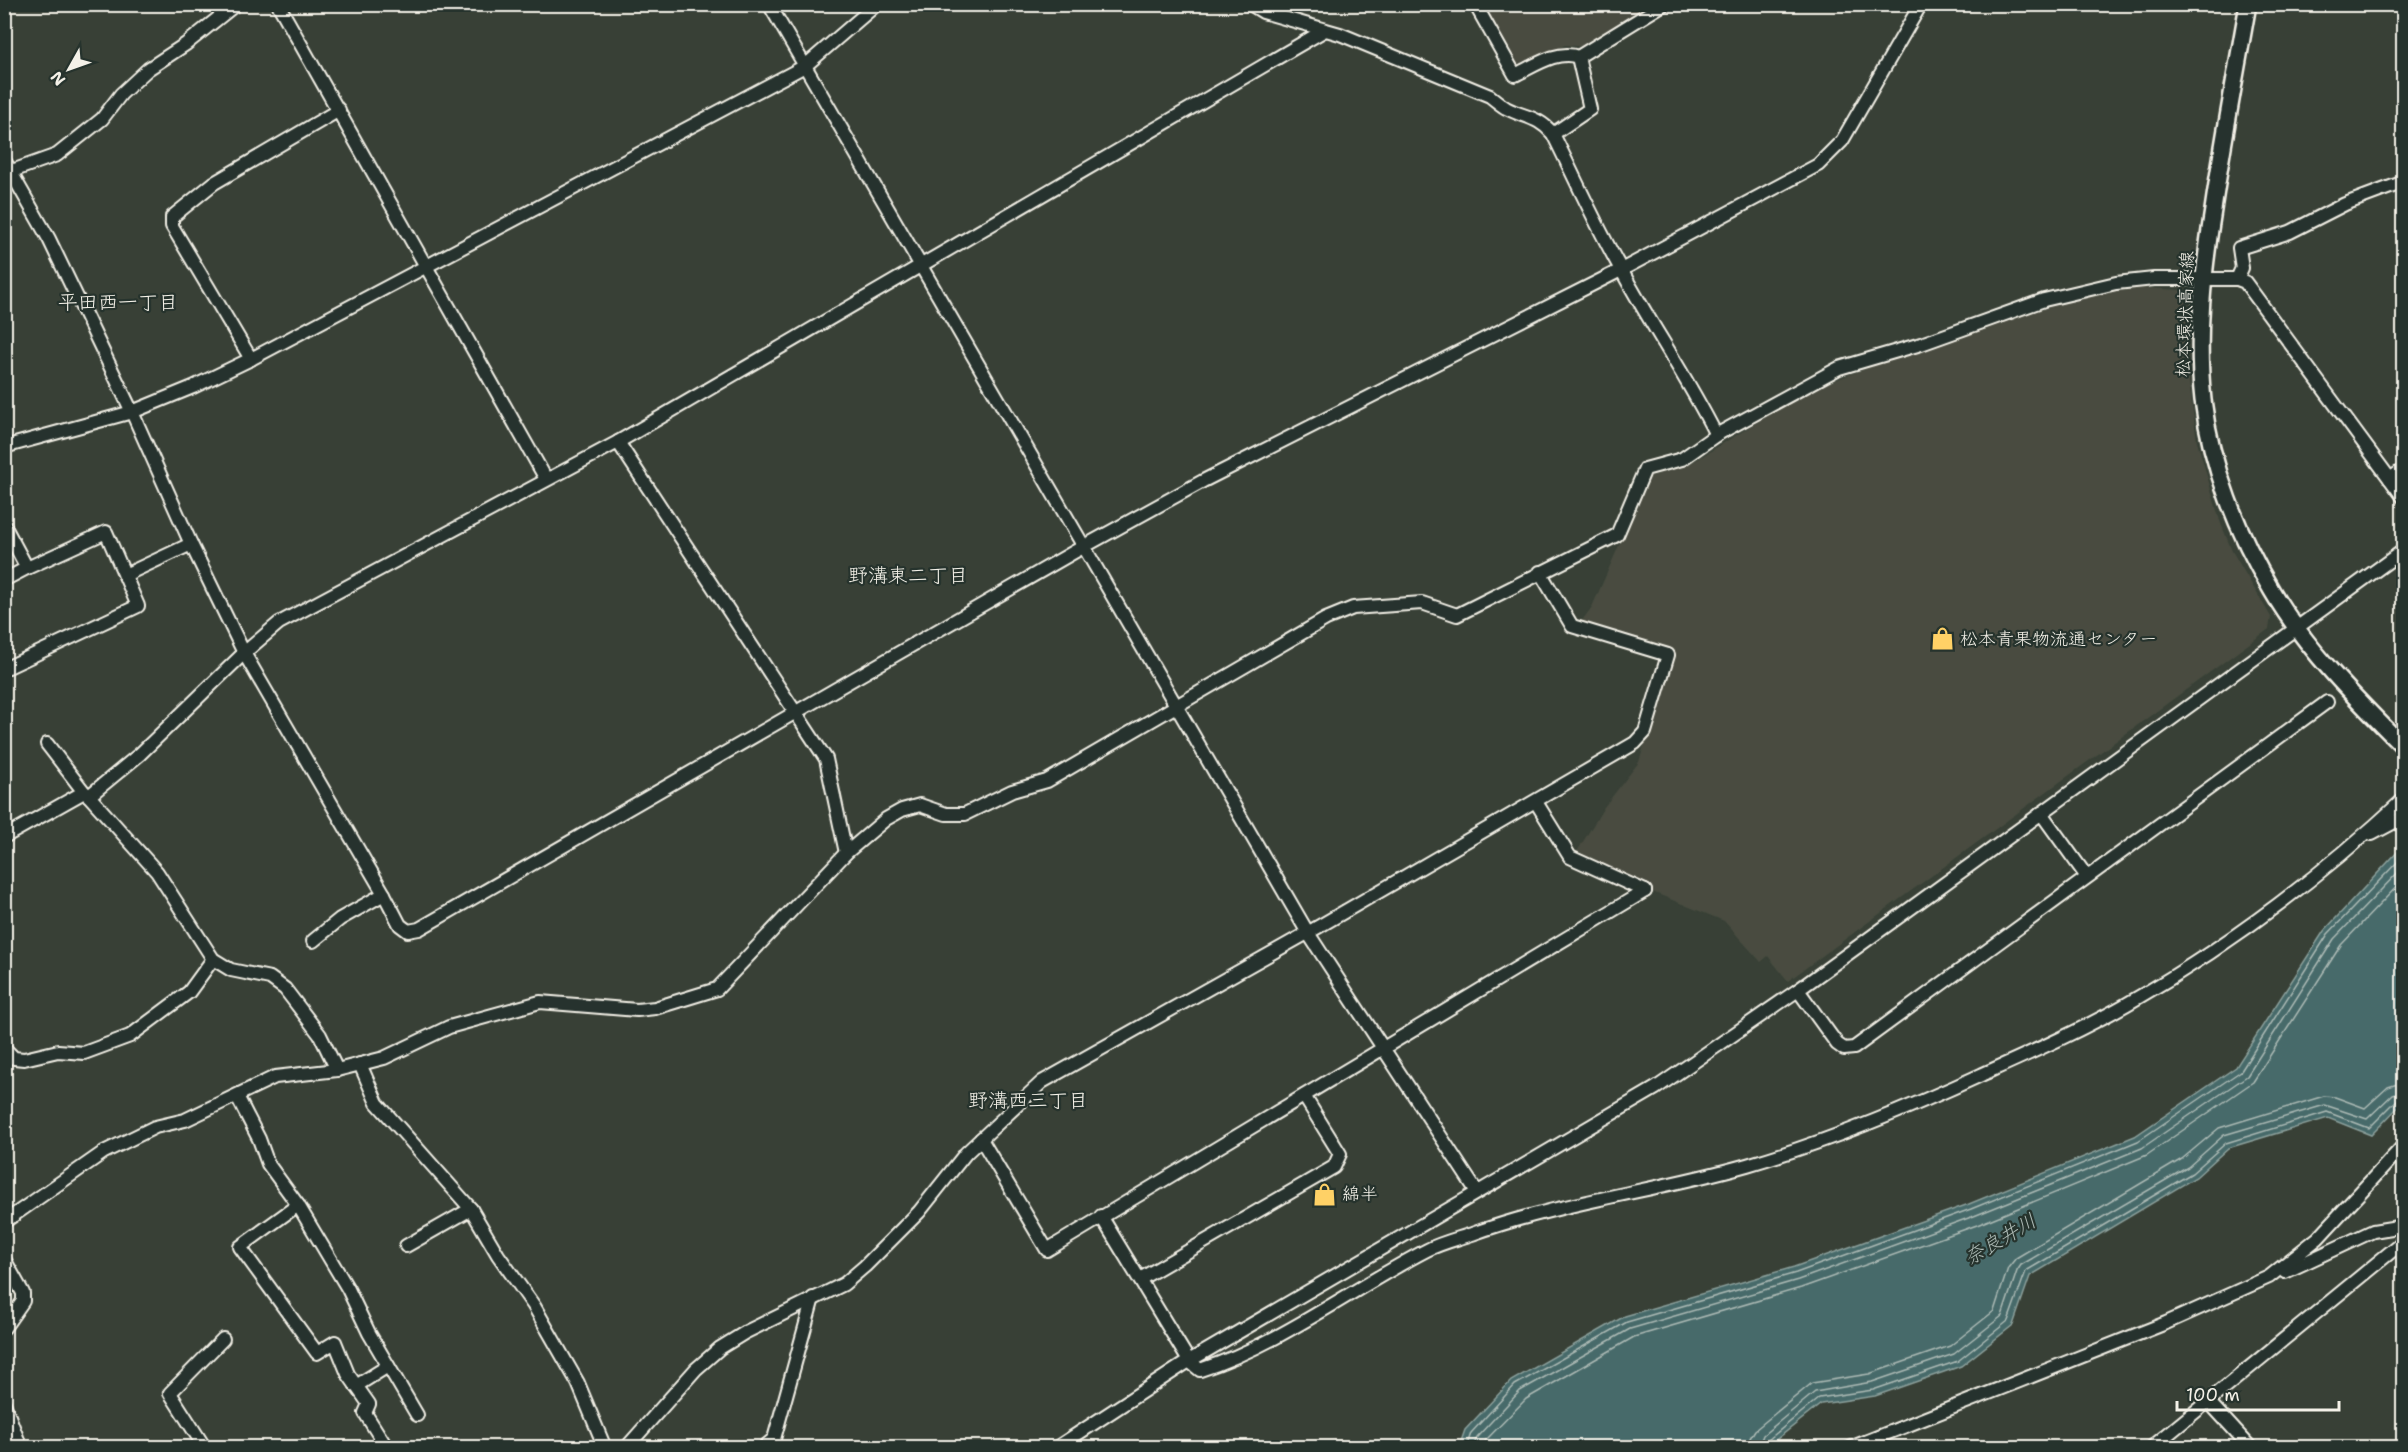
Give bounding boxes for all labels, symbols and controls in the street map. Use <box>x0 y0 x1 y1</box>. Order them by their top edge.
north arrow <box>39 39 99 99</box>
text: N <box>46 67 70 90</box>
street label: 松本環状高家線 <box>2171 251 2199 377</box>
district label: 平田西一丁目 <box>58 289 178 315</box>
district label: 野溝東二丁目 <box>848 562 968 588</box>
shop icon: 松本青果物流通センター <box>1929 626 1955 652</box>
place label: 松本青果物流通センター <box>1960 627 2157 651</box>
district label: 野溝西三丁目 <box>968 1087 1088 1113</box>
shop icon: 綿半 <box>1311 1181 1337 1207</box>
place label: 綿半 <box>1342 1182 1378 1206</box>
water label: 奈良井川 <box>1959 1207 2041 1271</box>
scale bar <box>2177 1374 2339 1412</box>
text: 100 m <box>2186 1383 2240 1407</box>

